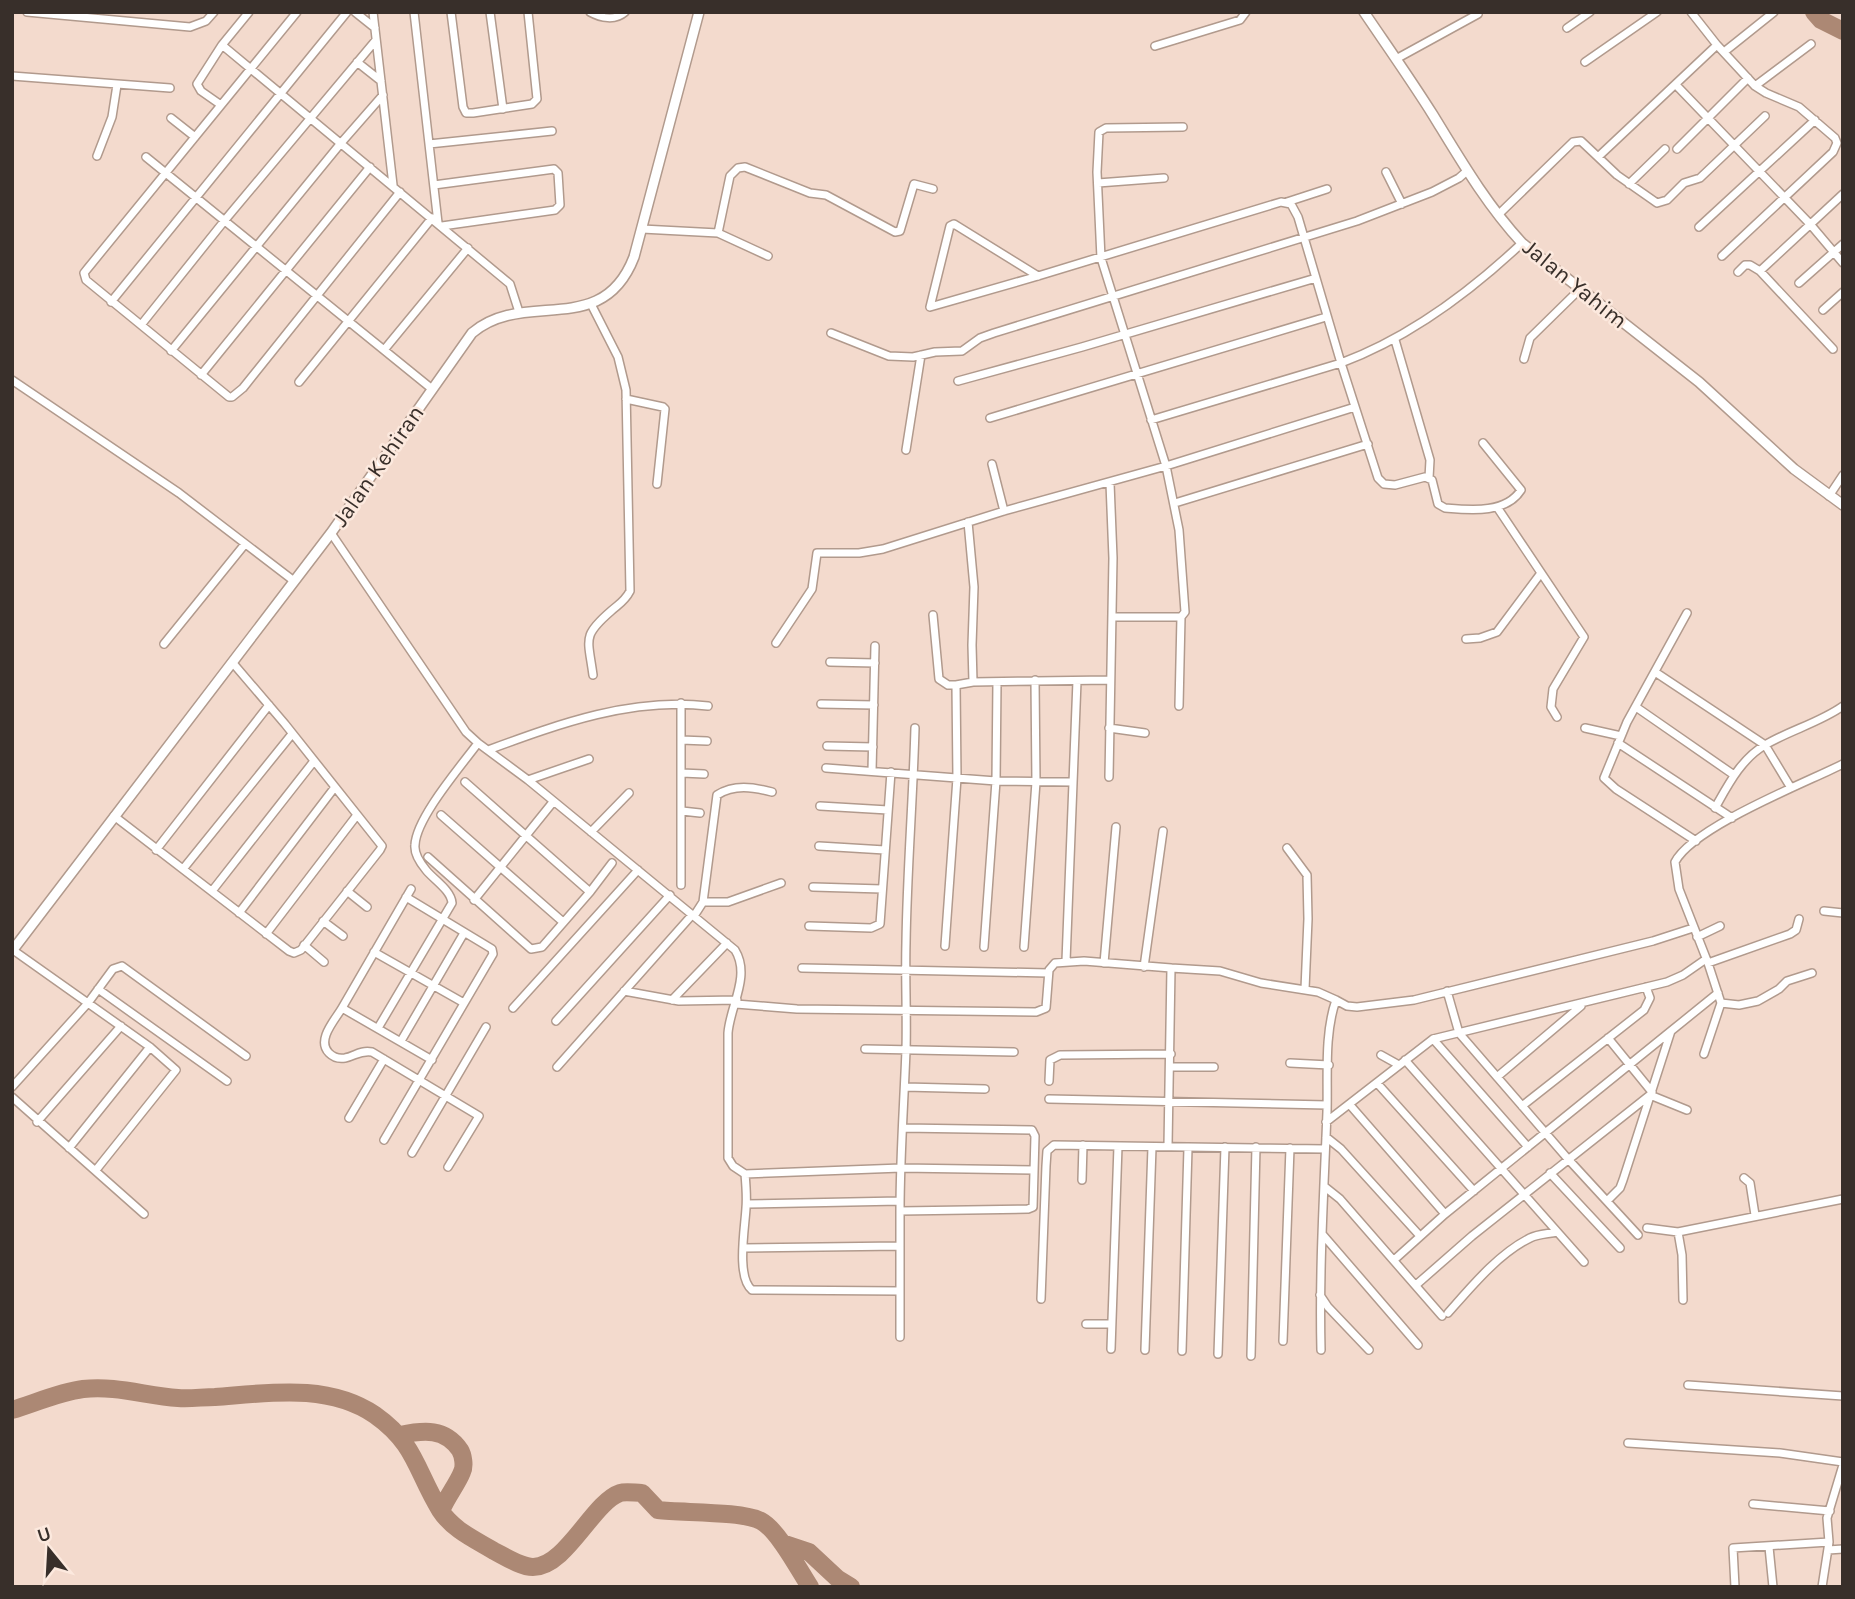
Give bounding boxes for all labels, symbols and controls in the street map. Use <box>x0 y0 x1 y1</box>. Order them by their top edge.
street label: Jalan Yahim <box>1517 234 1633 334</box>
street label: Jalan Kehiran <box>326 400 430 532</box>
north arrow <box>14 1515 84 1585</box>
text: U <box>34 1522 54 1547</box>

